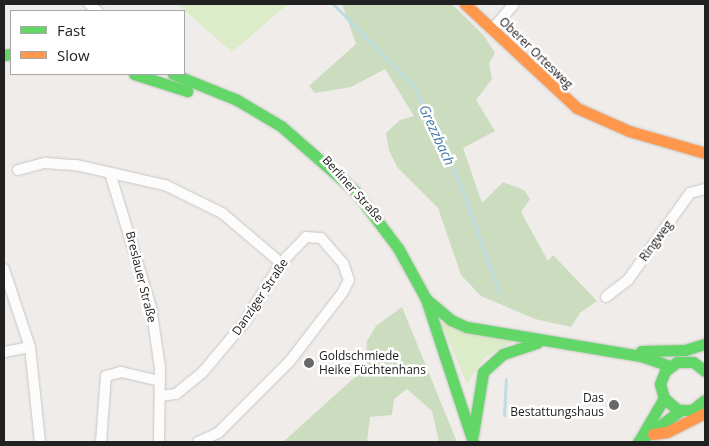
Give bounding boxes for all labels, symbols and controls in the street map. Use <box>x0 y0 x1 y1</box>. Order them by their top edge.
legend <box>10 10 185 75</box>
street label: Oberer Ortesweg <box>496 14 576 92</box>
text: Fast <box>57 20 86 40</box>
text: Slow <box>57 45 90 65</box>
water label: Grezzbach <box>416 102 458 168</box>
street label: Berliner Straße <box>319 153 387 225</box>
street label: Ringweg <box>636 218 676 264</box>
street label: Breslauer Straße <box>123 230 159 324</box>
street label: Danziger Straße <box>229 256 291 338</box>
place label: Goldschmiede Heike Füchtenhans <box>319 349 426 377</box>
marker: Goldschmiede Heike Füchtenhans <box>303 357 315 369</box>
place label: Das Bestattungshaus <box>510 391 604 419</box>
marker: Das Bestattungshaus <box>608 399 620 411</box>

